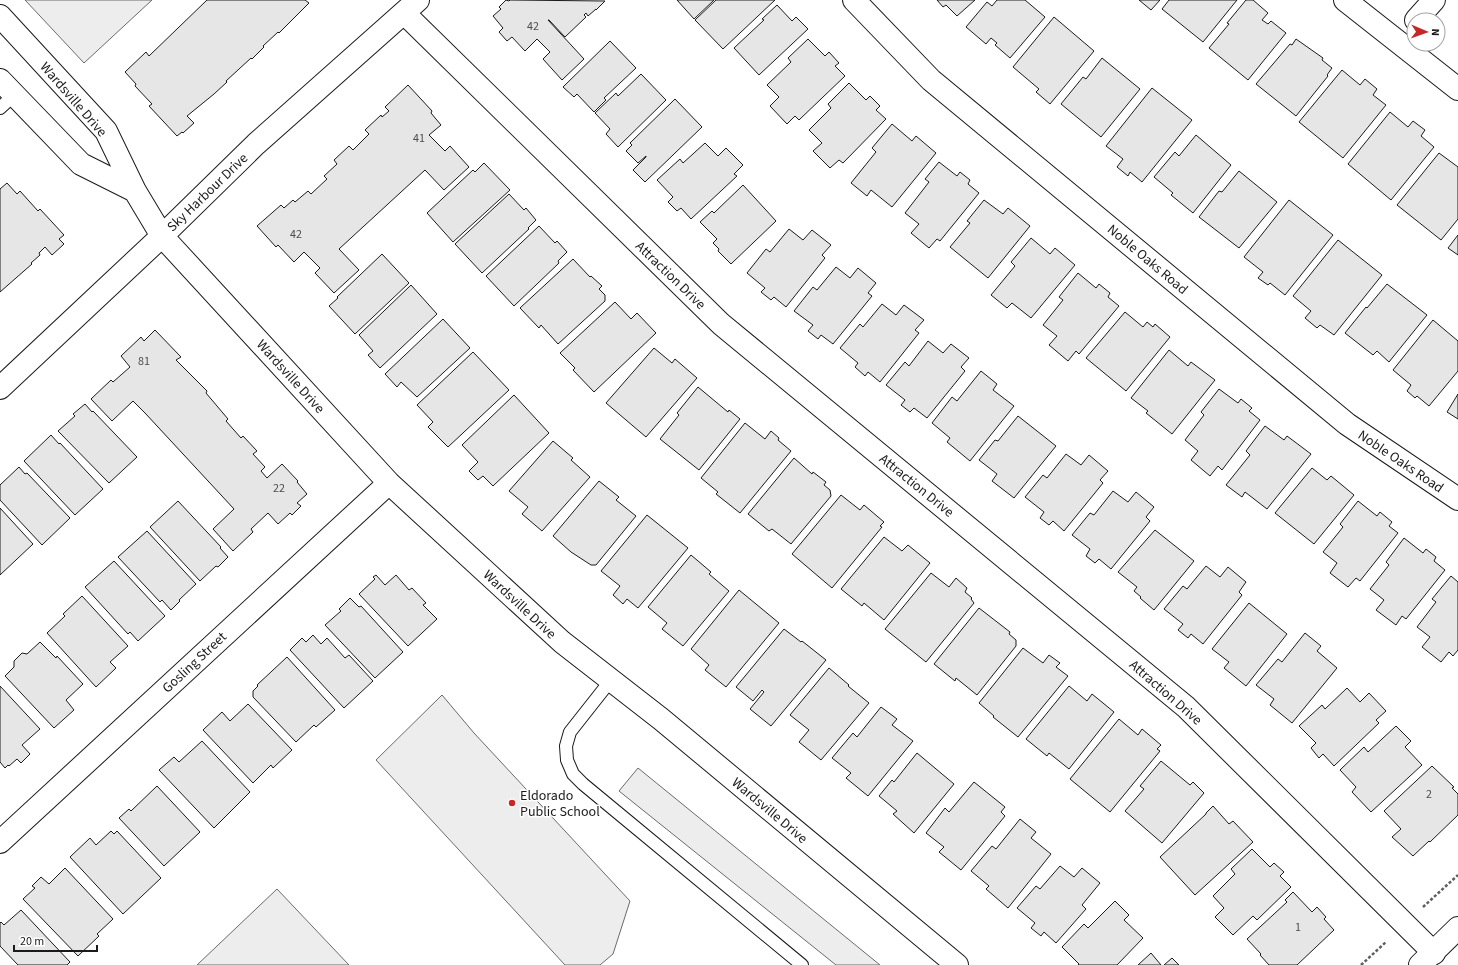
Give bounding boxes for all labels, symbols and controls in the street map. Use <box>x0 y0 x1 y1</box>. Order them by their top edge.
north arrow <box>1406 12 1446 52</box>
house number: 42 <box>527 18 539 35</box>
text: N <box>1428 28 1443 36</box>
street label: Wardsville Drive <box>35 58 111 141</box>
house number: 41 <box>413 130 425 147</box>
street label: Sky Harbour Drive <box>163 149 253 237</box>
street label: Noble Oaks Road <box>1103 220 1192 299</box>
house number: 42 <box>290 226 302 243</box>
street label: Attraction Drive <box>631 237 710 315</box>
street label: Wardsville Drive <box>252 335 329 418</box>
house number: 81 <box>138 353 150 370</box>
street label: Noble Oaks Road <box>1354 426 1447 498</box>
street label: Attraction Drive <box>875 449 958 522</box>
house number: 22 <box>273 480 285 497</box>
street label: Wardsville Drive <box>478 566 560 644</box>
street label: Gosling Street <box>158 627 232 698</box>
street label: Attraction Drive <box>1124 655 1206 730</box>
street label: Wardsville Drive <box>727 773 812 848</box>
place label: Eldorado Public School <box>520 786 600 822</box>
house number: 2 <box>1426 786 1432 803</box>
marker: Eldorado Public School <box>507 798 517 808</box>
house number: 1 <box>1295 919 1301 936</box>
scale bar <box>14 927 97 953</box>
text: 20 m <box>20 933 44 950</box>

